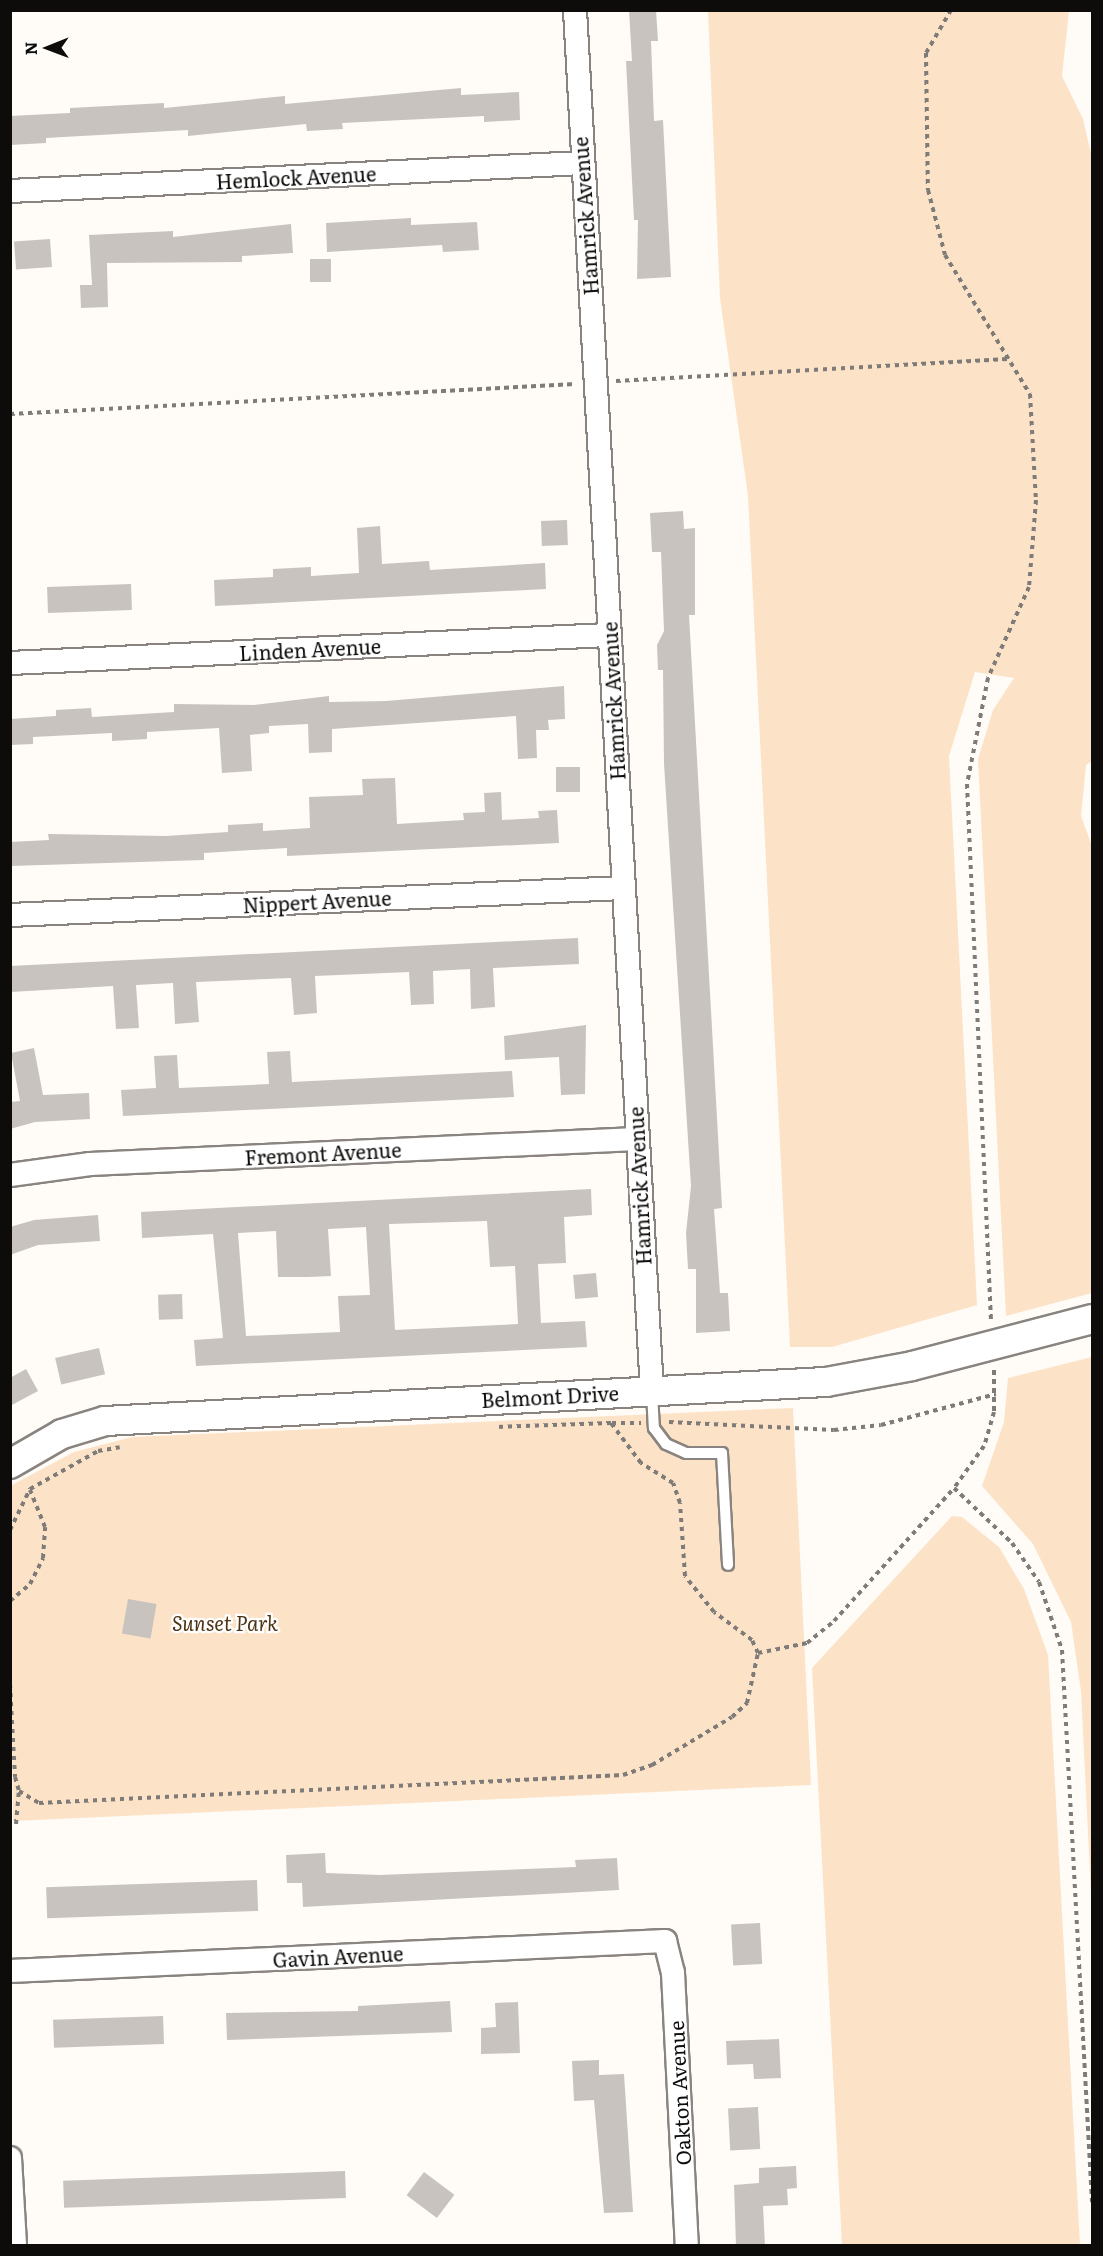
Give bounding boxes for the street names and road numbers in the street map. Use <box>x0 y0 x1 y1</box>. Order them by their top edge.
street label: Hamrick Avenue <box>567 136 603 296</box>
street label: Hemlock Avenue <box>215 161 377 193</box>
street label: Hamrick Avenue <box>597 621 629 781</box>
street label: Linden Avenue <box>238 633 382 665</box>
street label: Nippert Avenue <box>242 885 392 917</box>
street label: Hamrick Avenue <box>623 1106 655 1266</box>
street label: Fremont Avenue <box>244 1137 402 1169</box>
street label: Belmont Drive <box>480 1380 620 1412</box>
street label: Gavin Avenue <box>272 1941 404 1971</box>
street label: Oakton Avenue <box>663 2020 695 2166</box>

